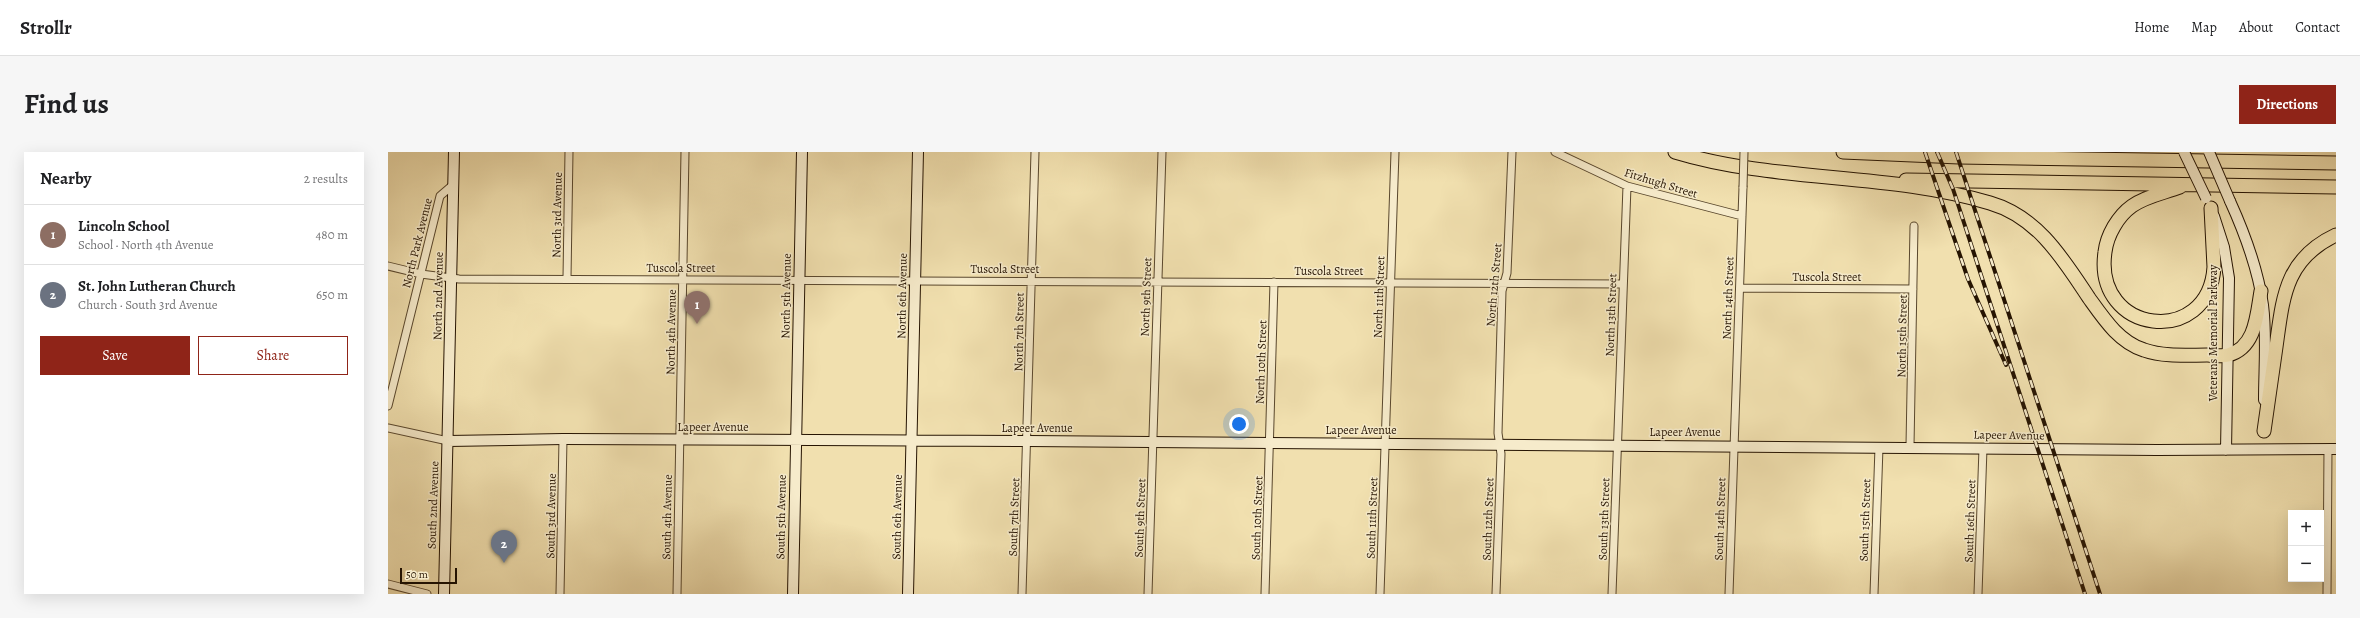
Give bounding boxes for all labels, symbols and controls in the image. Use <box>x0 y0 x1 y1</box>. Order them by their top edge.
text: Strollr <box>20 15 72 41</box>
text: Home <box>2134 18 2169 37</box>
text: Map <box>2191 18 2217 37</box>
text: About <box>2239 18 2273 37</box>
text: Contact <box>2295 18 2340 37</box>
text: Find us <box>24 85 109 123</box>
button: Directions <box>2239 85 2336 124</box>
street label: Fitzhugh Street <box>1622 164 1700 202</box>
text: Nearby <box>40 167 91 190</box>
text: 2 results <box>304 170 348 187</box>
street label: North 3rd Avenue <box>548 172 566 258</box>
street label: North Park Avenue <box>398 196 436 290</box>
text: Lincoln School <box>78 216 170 236</box>
text: 1 <box>51 226 55 243</box>
text: 480 m <box>315 226 348 243</box>
text: School · North 4th Avenue <box>78 236 214 253</box>
street label: North 12th Street <box>1482 243 1506 327</box>
street label: North 2nd Avenue <box>429 252 447 340</box>
street label: North 5th Avenue <box>777 253 795 339</box>
street label: North 6th Avenue <box>893 253 911 339</box>
street label: North 11th Street <box>1370 256 1388 338</box>
street label: North 14th Street <box>1719 256 1737 340</box>
street label: North 9th Street <box>1137 257 1155 337</box>
street label: Tuscola Street <box>647 260 715 276</box>
street label: Tuscola Street <box>971 261 1039 277</box>
street label: Tuscola Street <box>1295 263 1363 279</box>
street label: Veterans Memorial Parkway <box>2205 264 2221 402</box>
street label: Tuscola Street <box>1793 269 1861 285</box>
street label: North 13th Street <box>1602 273 1620 357</box>
text: St. John Lutheran Church <box>78 276 236 296</box>
text: 2 <box>50 286 56 303</box>
text: 650 m <box>316 286 348 303</box>
street label: North 4th Avenue <box>662 289 680 375</box>
pin: 1 <box>684 291 710 324</box>
street label: North 7th Street <box>1010 292 1028 372</box>
street label: North 15th Street <box>1893 294 1911 378</box>
text: Church · South 3rd Avenue <box>78 296 218 313</box>
street label: North 10th Street <box>1252 319 1270 404</box>
button: Save <box>40 336 190 375</box>
button: Share <box>198 336 348 375</box>
your location <box>1229 414 1249 434</box>
street label: Lapeer Avenue <box>677 419 749 435</box>
street label: Lapeer Avenue <box>1001 420 1073 436</box>
street label: Lapeer Avenue <box>1325 422 1397 438</box>
street label: Lapeer Avenue <box>1649 424 1721 440</box>
street label: Lapeer Avenue <box>1973 426 2045 444</box>
street label: South 2nd Avenue <box>423 461 443 549</box>
street label: South 3rd Avenue <box>542 473 560 559</box>
street label: South 4th Avenue <box>658 474 676 560</box>
street label: South 5th Avenue <box>772 474 790 560</box>
street label: South 6th Avenue <box>888 474 906 560</box>
street label: South 10th Street <box>1248 476 1266 560</box>
street label: South 7th Street <box>1005 477 1023 557</box>
street label: South 11th Street <box>1363 477 1381 559</box>
street label: South 12th Street <box>1479 477 1497 561</box>
street label: South 13th Street <box>1595 477 1613 561</box>
street label: South 14th Street <box>1711 477 1729 561</box>
street label: South 9th Street <box>1131 478 1149 558</box>
street label: South 15th Street <box>1856 478 1874 562</box>
street label: South 16th Street <box>1961 479 1979 563</box>
map controls <box>2288 510 2324 582</box>
button: + <box>2288 510 2324 546</box>
pin: 2 <box>491 530 517 563</box>
button: − <box>2288 546 2324 582</box>
scale bar <box>400 566 457 585</box>
text: 50 m <box>406 567 428 582</box>

